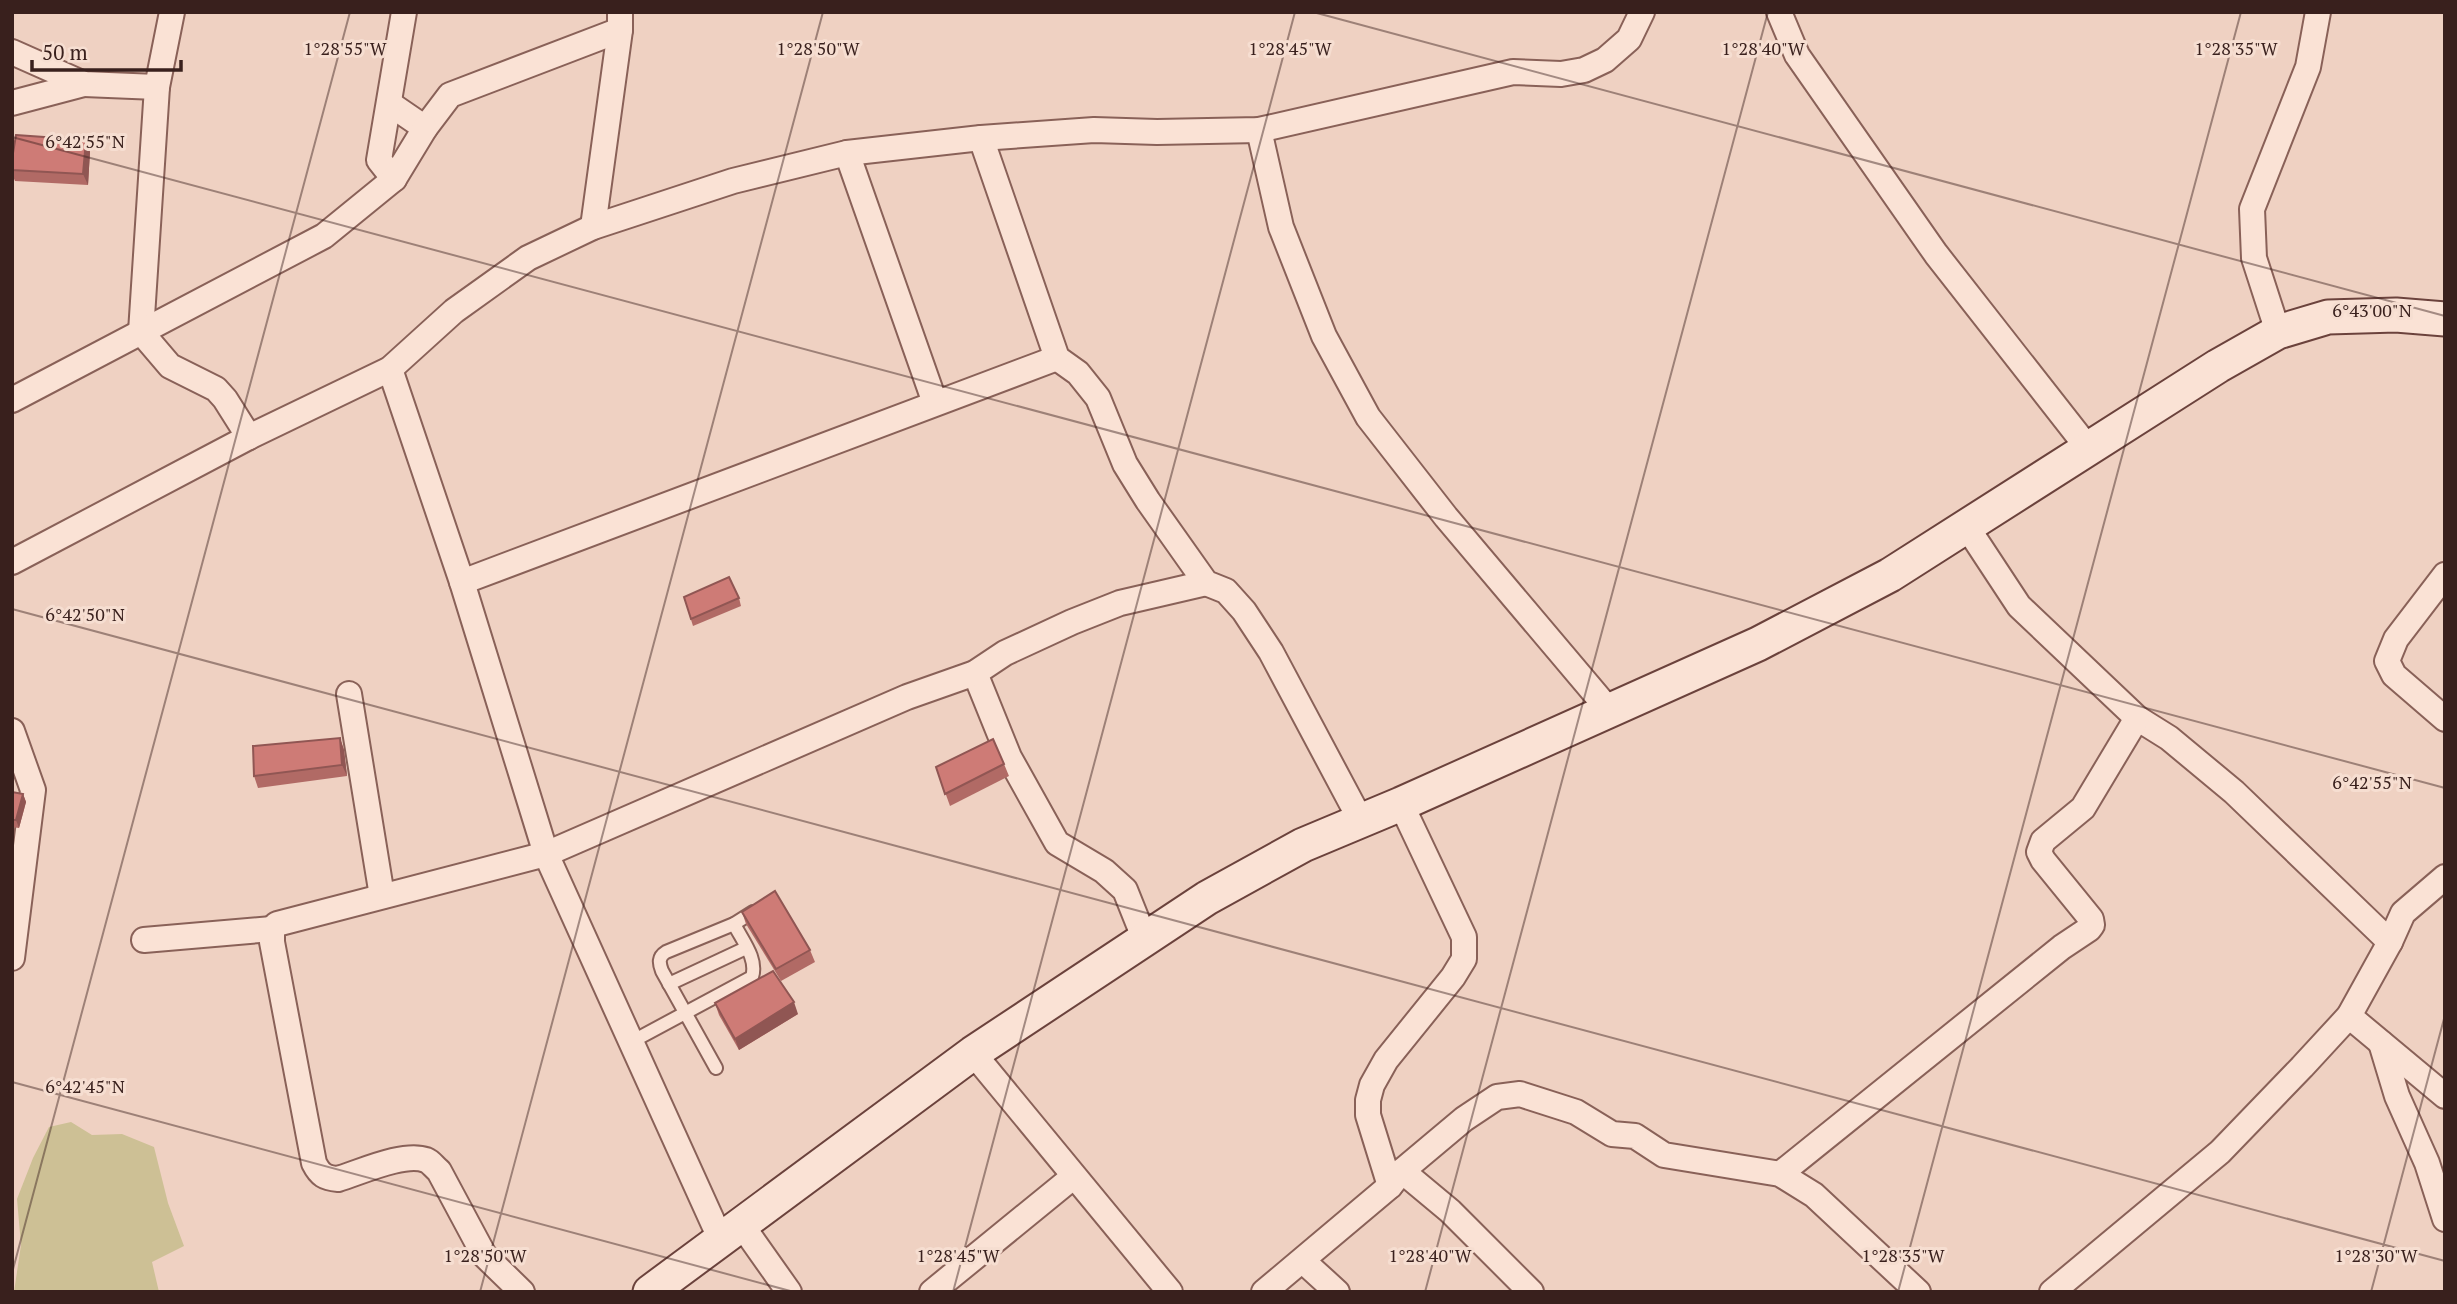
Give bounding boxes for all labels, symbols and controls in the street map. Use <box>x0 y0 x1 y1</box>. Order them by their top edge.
scale bar <box>32 28 180 72</box>
text: 1°28'55"W <box>303 36 387 60</box>
text: 1°28'50"W <box>776 36 860 60</box>
text: 1°28'45"W <box>1248 36 1332 60</box>
text: 1°28'40"W <box>1721 36 1805 60</box>
text: 1°28'35"W <box>2194 36 2278 60</box>
text: 50 m <box>42 38 88 66</box>
text: 6°42'55"N <box>45 129 125 153</box>
text: 6°43'00"N <box>2332 298 2412 322</box>
text: 6°42'50"N <box>45 602 125 626</box>
text: 6°42'55"N <box>2332 770 2412 794</box>
text: 6°42'45"N <box>45 1074 125 1098</box>
text: 1°28'50"W <box>443 1243 527 1267</box>
text: 1°28'45"W <box>916 1243 1000 1267</box>
text: 1°28'40"W <box>1388 1243 1472 1267</box>
text: 1°28'35"W <box>1861 1243 1945 1267</box>
text: 1°28'30"W <box>2334 1243 2418 1267</box>

